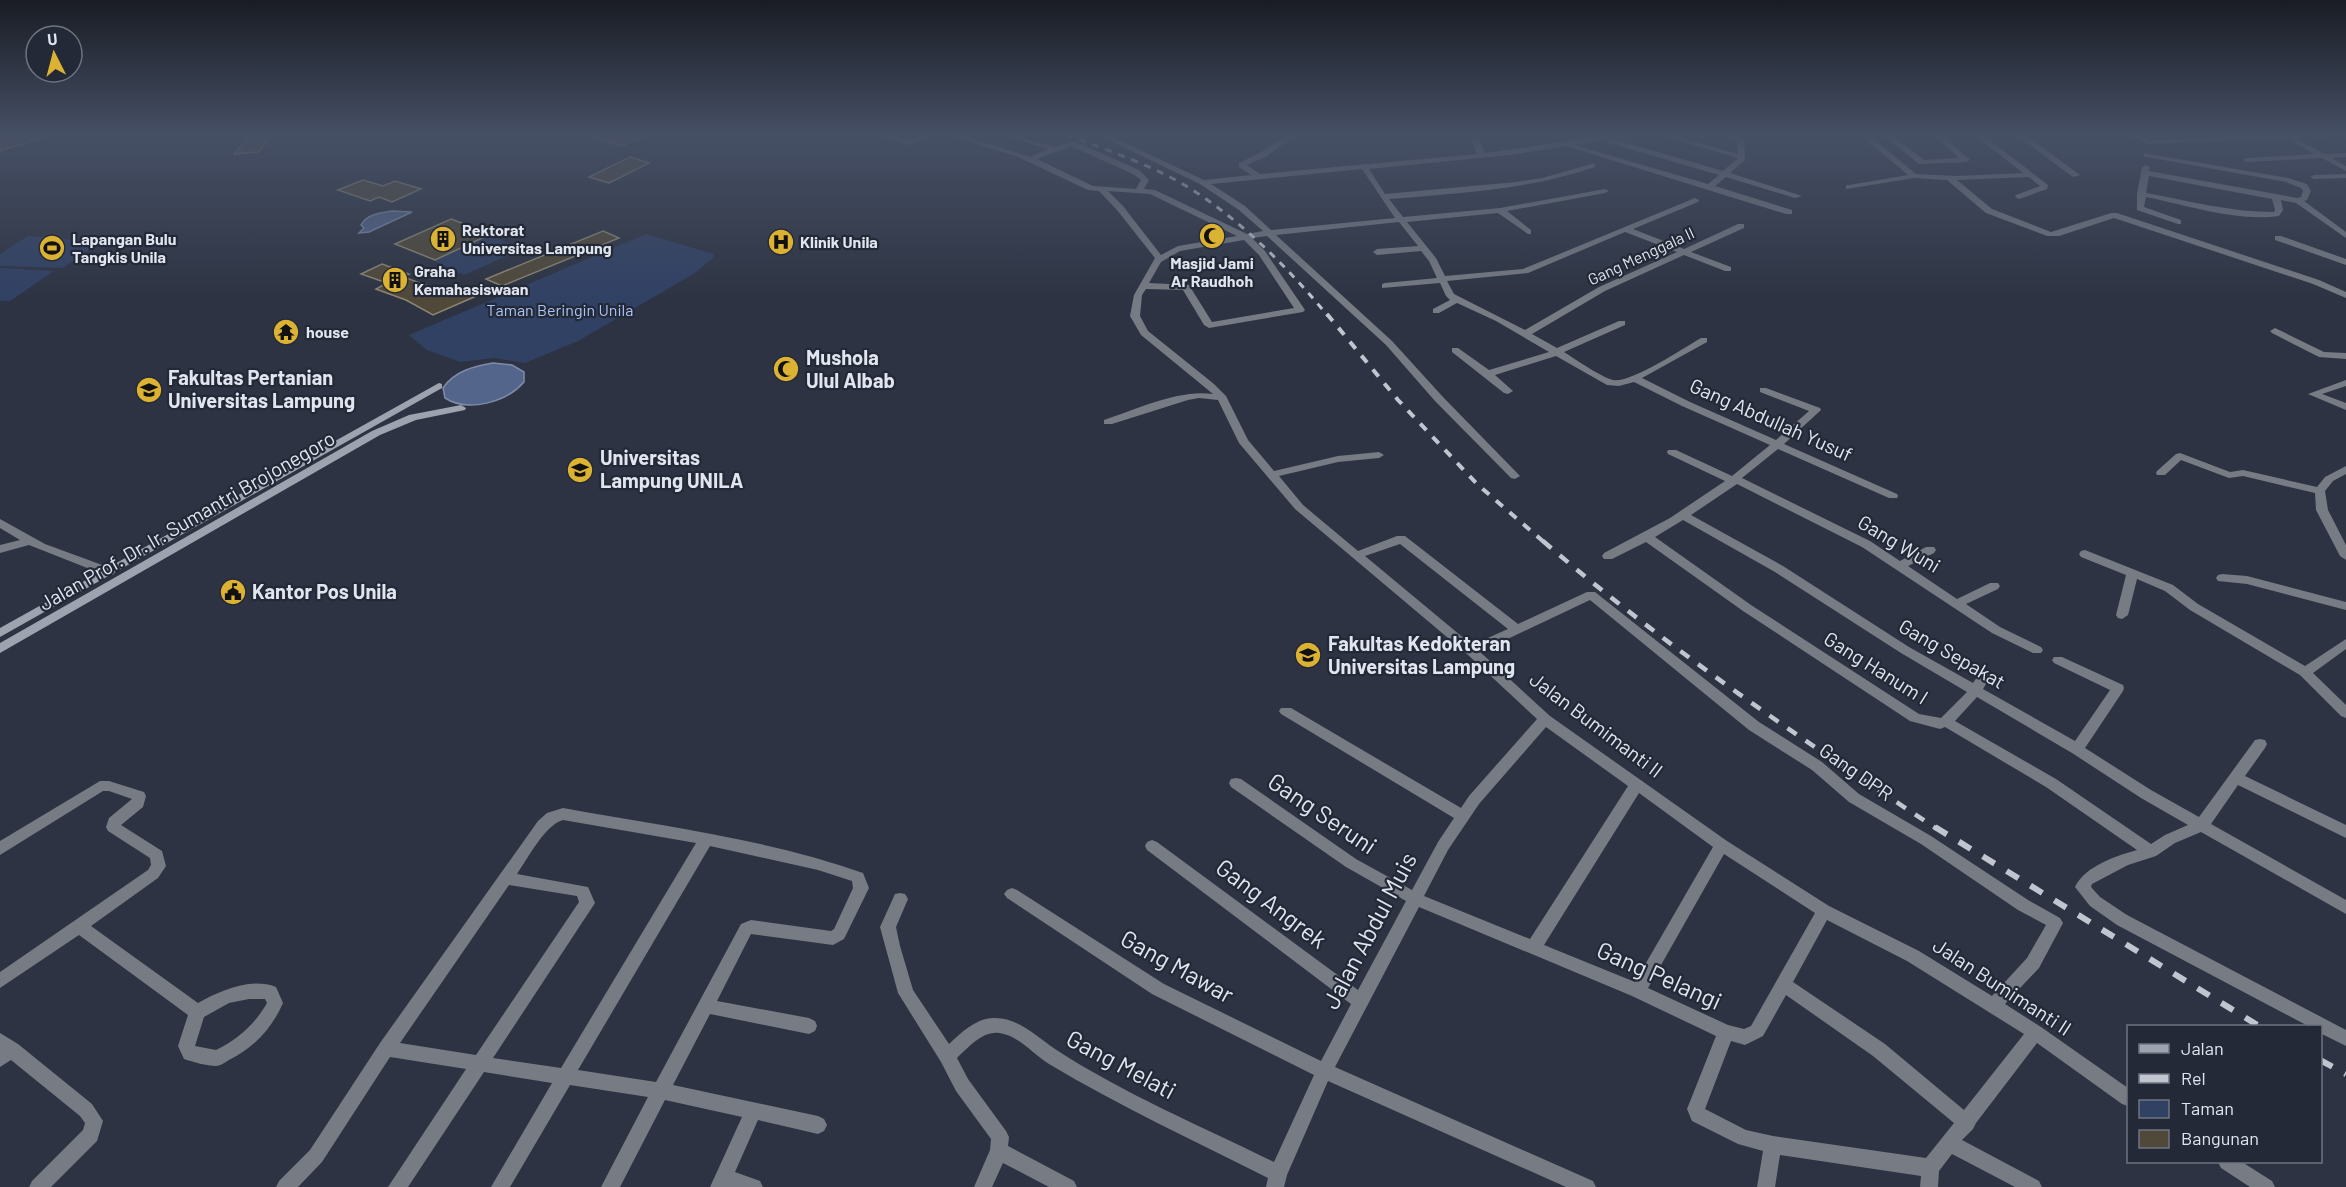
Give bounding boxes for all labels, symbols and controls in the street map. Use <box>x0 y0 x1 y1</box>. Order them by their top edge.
north arrow <box>24 24 84 84</box>
text: U <box>46 29 58 49</box>
place label: Rektorat Universitas Lampung <box>462 220 612 257</box>
mosque icon: Masjid Jami Ar Raudhoh <box>1197 221 1227 251</box>
street label: Gang Menggala II <box>1584 223 1697 289</box>
building icon: Rektorat Universitas Lampung <box>428 224 458 254</box>
hospital icon: Klinik Unila <box>766 227 796 257</box>
place label: Lapangan Bulu Tangkis Unila <box>72 229 176 266</box>
place label: Klinik Unila <box>800 232 878 251</box>
sports icon: Lapangan Bulu Tangkis Unila <box>37 233 67 263</box>
place label: Masjid Jami Ar Raudhoh <box>1170 253 1254 290</box>
place label: Graha Kemahasiswaan <box>414 261 529 298</box>
building icon: Graha Kemahasiswaan <box>380 265 410 295</box>
park label: Taman Beringin Unila <box>487 300 633 319</box>
temple icon: house <box>271 317 301 347</box>
place label: house <box>306 322 349 341</box>
place label: Mushola Ulul Albab <box>806 345 895 392</box>
mosque icon: Mushola Ulul Albab <box>771 354 801 384</box>
place label: Fakultas Pertanian Universitas Lampung <box>168 365 355 412</box>
street label: Gang Abdullah Yusuf <box>1686 372 1856 466</box>
school or university icon: Fakultas Pertanian Universitas Lampung <box>134 375 164 405</box>
street label: Jalan Prof. Dr. Ir. Sumantri Brojonegoro <box>34 425 339 615</box>
place label: Universitas Lampung UNILA <box>600 445 743 492</box>
school or university icon: Universitas Lampung UNILA <box>565 455 595 485</box>
street label: Gang Wuni <box>1854 509 1945 577</box>
public building icon: Kantor Pos Unila <box>218 577 248 607</box>
place label: Kantor Pos Unila <box>252 579 397 603</box>
street label: Gang Sepakat <box>1895 613 2010 693</box>
street label: Gang Hanum I <box>1820 626 1933 709</box>
place label: Fakultas Kedokteran Universitas Lampung <box>1328 631 1515 678</box>
school or university icon: Fakultas Kedokteran Universitas Lampung <box>1293 640 1323 670</box>
street label: Jalan Bumimanti II <box>1525 666 1668 782</box>
street label: Gang DPR <box>1815 737 1898 805</box>
street label: Gang Seruni <box>1263 766 1383 860</box>
street label: Jalan Abdul Muis <box>1315 847 1422 1014</box>
street label: Gang Angrek <box>1211 852 1333 954</box>
street label: Gang Mawar <box>1116 923 1240 1009</box>
street label: Jalan Bumimanti II <box>1929 932 2076 1040</box>
street label: Gang Pelangi <box>1593 934 1727 1015</box>
street label: Gang Melati <box>1062 1023 1181 1105</box>
legend <box>2127 1025 2322 1163</box>
text: Jalan <box>2181 1037 2224 1059</box>
text: Rel <box>2181 1067 2206 1089</box>
text: Taman <box>2181 1097 2234 1119</box>
text: Bangunan <box>2181 1127 2259 1149</box>

